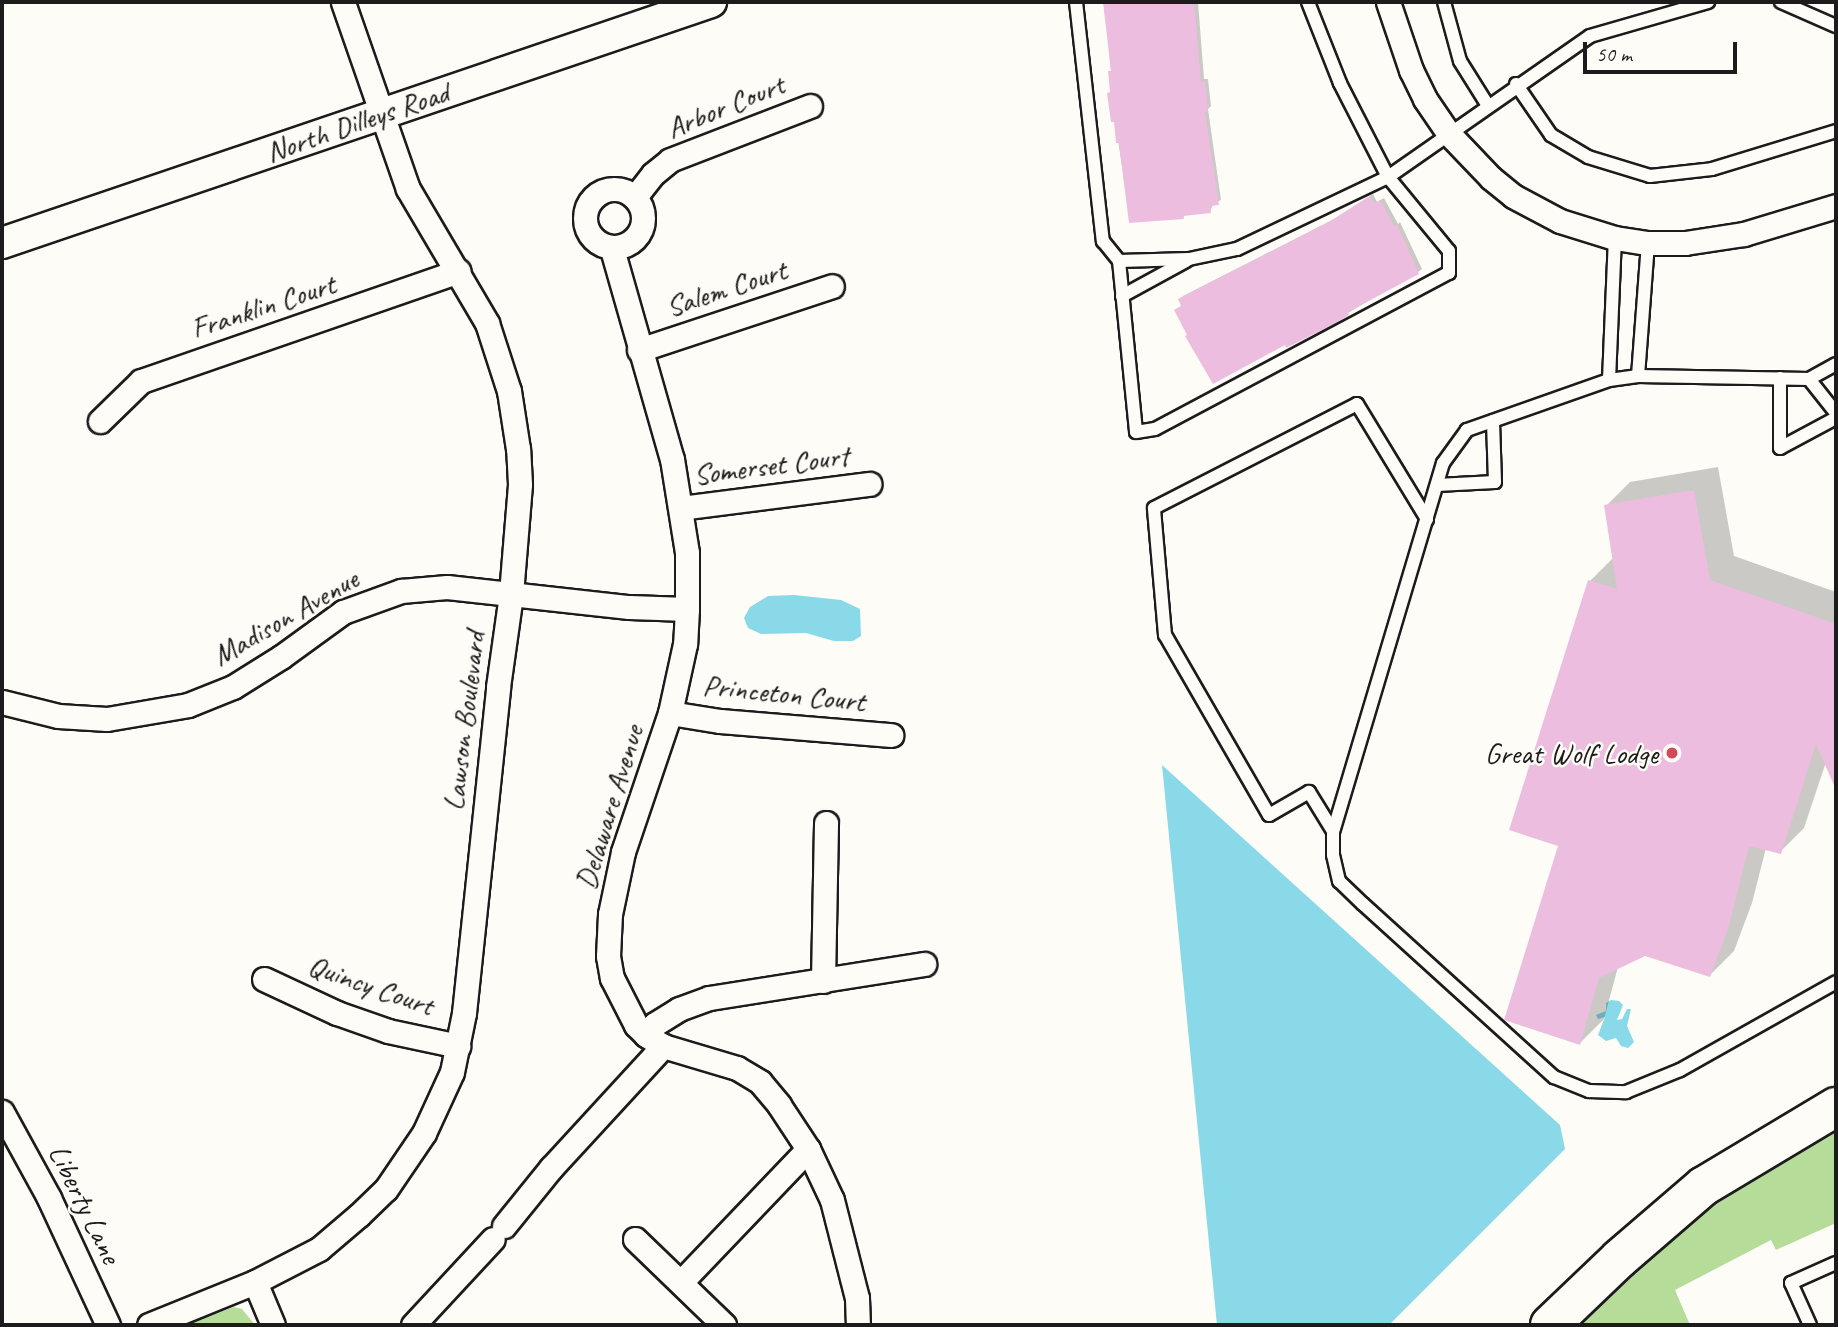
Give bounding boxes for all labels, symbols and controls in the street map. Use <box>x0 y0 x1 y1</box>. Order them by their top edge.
scale bar <box>1586 28 1740 72</box>
text: 50 m <box>1596 41 1632 67</box>
street label: Arbor Court <box>661 66 789 146</box>
street label: North Dilleys Road <box>261 74 453 170</box>
street label: Salem Court <box>661 252 791 324</box>
street label: Franklin Court <box>186 266 340 346</box>
street label: Somerset Court <box>691 438 851 492</box>
street label: Madison Avenue <box>206 561 364 673</box>
street label: Lawson Boulevard <box>435 629 493 813</box>
street label: Princeton Court <box>701 667 867 719</box>
street label: Delaware Avenue <box>567 721 651 893</box>
place label: Great Wolf Lodge <box>1485 735 1658 771</box>
marker: Great Wolf Lodge <box>1664 745 1680 761</box>
street label: Quincy Court <box>304 947 438 1023</box>
street label: Liberty Lane <box>41 1138 129 1270</box>

